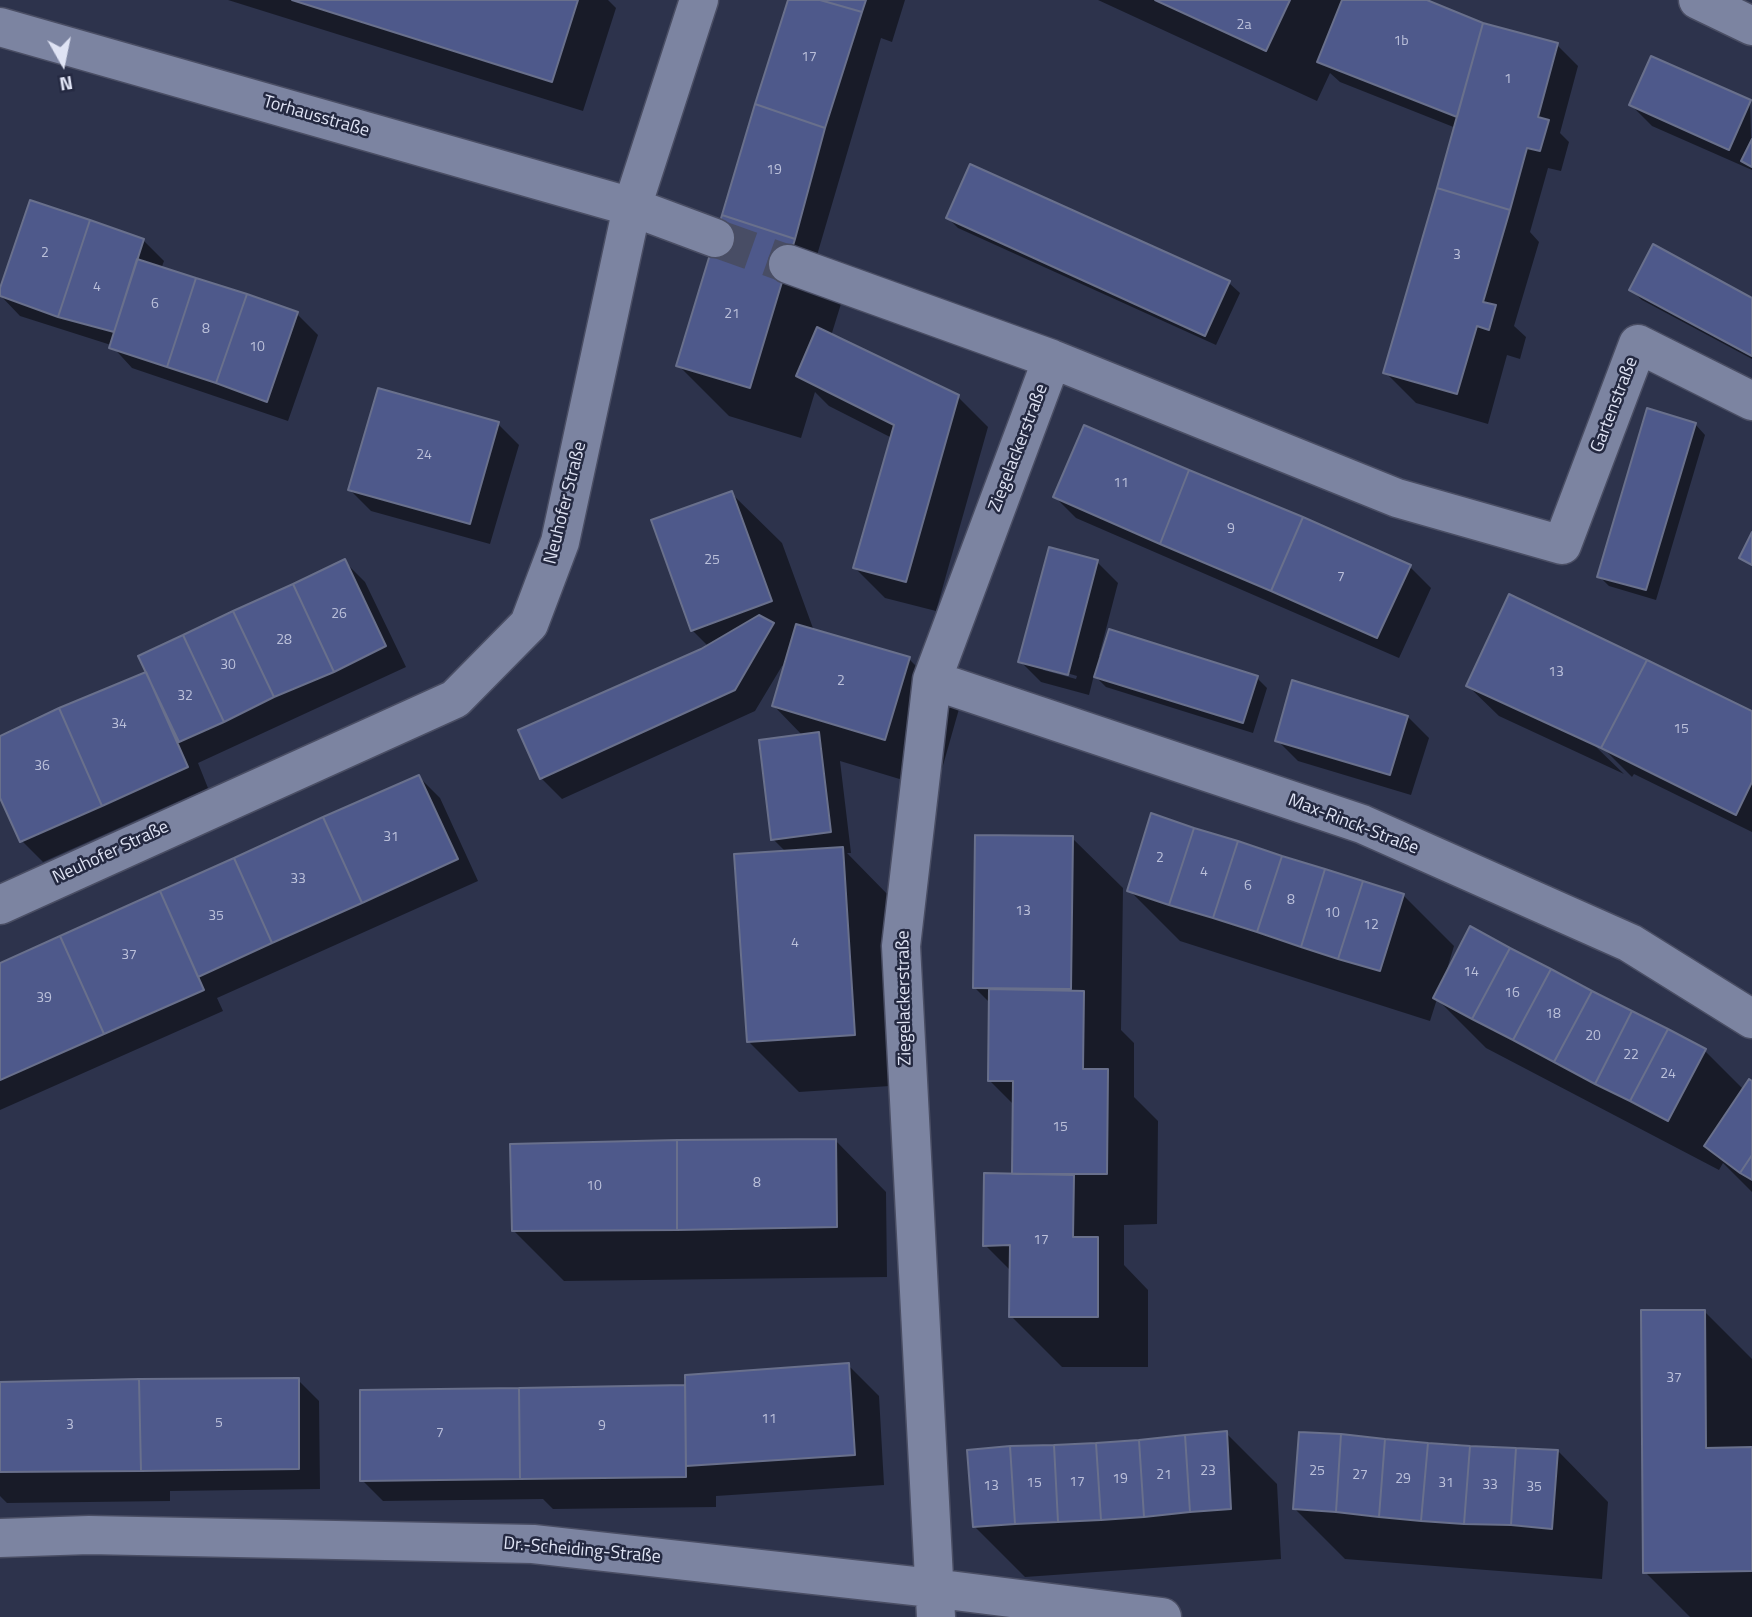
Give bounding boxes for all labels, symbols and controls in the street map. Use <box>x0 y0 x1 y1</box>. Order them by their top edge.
house number: 2a <box>1237 18 1251 34</box>
north arrow <box>28 28 98 98</box>
house number: 1b <box>1393 34 1409 50</box>
house number: 17 <box>801 50 817 66</box>
text: N <box>58 69 75 100</box>
house number: 1 <box>1504 72 1512 88</box>
street label: Torhausstraße <box>260 92 372 142</box>
house number: 19 <box>766 163 782 179</box>
house number: 2 <box>41 246 49 262</box>
house number: 3 <box>1453 248 1461 264</box>
house number: 4 <box>93 280 101 296</box>
house number: 6 <box>151 297 159 313</box>
house number: 21 <box>724 307 740 323</box>
house number: 8 <box>202 322 210 338</box>
house number: 10 <box>249 340 265 356</box>
street label: Gartenstraße <box>1587 354 1643 456</box>
street label: Ziegelackerstraße <box>985 381 1053 515</box>
street label: Neuhofer Straße <box>540 439 592 567</box>
house number: 24 <box>416 448 432 464</box>
house number: 11 <box>1113 476 1129 492</box>
house number: 9 <box>1227 522 1235 538</box>
house number: 25 <box>704 553 720 569</box>
house number: 7 <box>1337 570 1345 586</box>
house number: 26 <box>331 607 347 623</box>
house number: 28 <box>276 633 292 649</box>
house number: 30 <box>220 658 236 674</box>
house number: 13 <box>1548 665 1564 681</box>
house number: 2 <box>837 674 845 690</box>
house number: 32 <box>177 689 193 705</box>
house number: 34 <box>111 717 127 733</box>
house number: 15 <box>1673 722 1689 738</box>
house number: 36 <box>34 759 50 775</box>
street label: Max-Rinck-Straße <box>1285 790 1421 860</box>
street label: Neuhofer Straße <box>50 817 172 889</box>
house number: 31 <box>383 830 399 846</box>
house number: 2 <box>1156 851 1164 867</box>
house number: 4 <box>1200 865 1208 881</box>
house number: 33 <box>290 872 306 888</box>
house number: 6 <box>1244 879 1252 895</box>
house number: 8 <box>1287 893 1295 909</box>
house number: 13 <box>1015 904 1031 920</box>
house number: 10 <box>1324 906 1340 922</box>
house number: 35 <box>208 909 224 925</box>
house number: 12 <box>1363 918 1379 934</box>
street label: Ziegelackerstraße <box>893 930 917 1066</box>
house number: 4 <box>791 936 799 952</box>
house number: 37 <box>121 948 137 964</box>
house number: 14 <box>1463 965 1479 981</box>
house number: 16 <box>1504 986 1520 1002</box>
house number: 39 <box>36 991 52 1007</box>
house number: 18 <box>1545 1007 1561 1023</box>
house number: 20 <box>1585 1029 1601 1045</box>
house number: 22 <box>1623 1048 1639 1064</box>
house number: 24 <box>1660 1067 1676 1083</box>
house number: 15 <box>1052 1120 1068 1136</box>
house number: 8 <box>753 1176 761 1192</box>
house number: 10 <box>586 1179 602 1195</box>
house number: 17 <box>1033 1233 1049 1249</box>
house number: 37 <box>1666 1371 1682 1387</box>
house number: 11 <box>761 1412 777 1428</box>
house number: 5 <box>215 1416 223 1432</box>
house number: 3 <box>66 1418 74 1434</box>
house number: 9 <box>598 1419 606 1435</box>
house number: 7 <box>436 1426 444 1442</box>
house number: 23 <box>1200 1464 1216 1480</box>
house number: 25 <box>1309 1464 1325 1480</box>
house number: 21 <box>1156 1468 1172 1484</box>
house number: 27 <box>1352 1468 1368 1484</box>
house number: 19 <box>1112 1472 1128 1488</box>
house number: 29 <box>1395 1472 1411 1488</box>
house number: 17 <box>1069 1475 1085 1491</box>
house number: 15 <box>1026 1476 1042 1492</box>
house number: 31 <box>1438 1476 1454 1492</box>
house number: 33 <box>1482 1478 1498 1494</box>
house number: 13 <box>983 1479 999 1495</box>
house number: 35 <box>1526 1480 1542 1496</box>
street label: Dr.-Scheiding-Straße <box>502 1533 662 1569</box>

